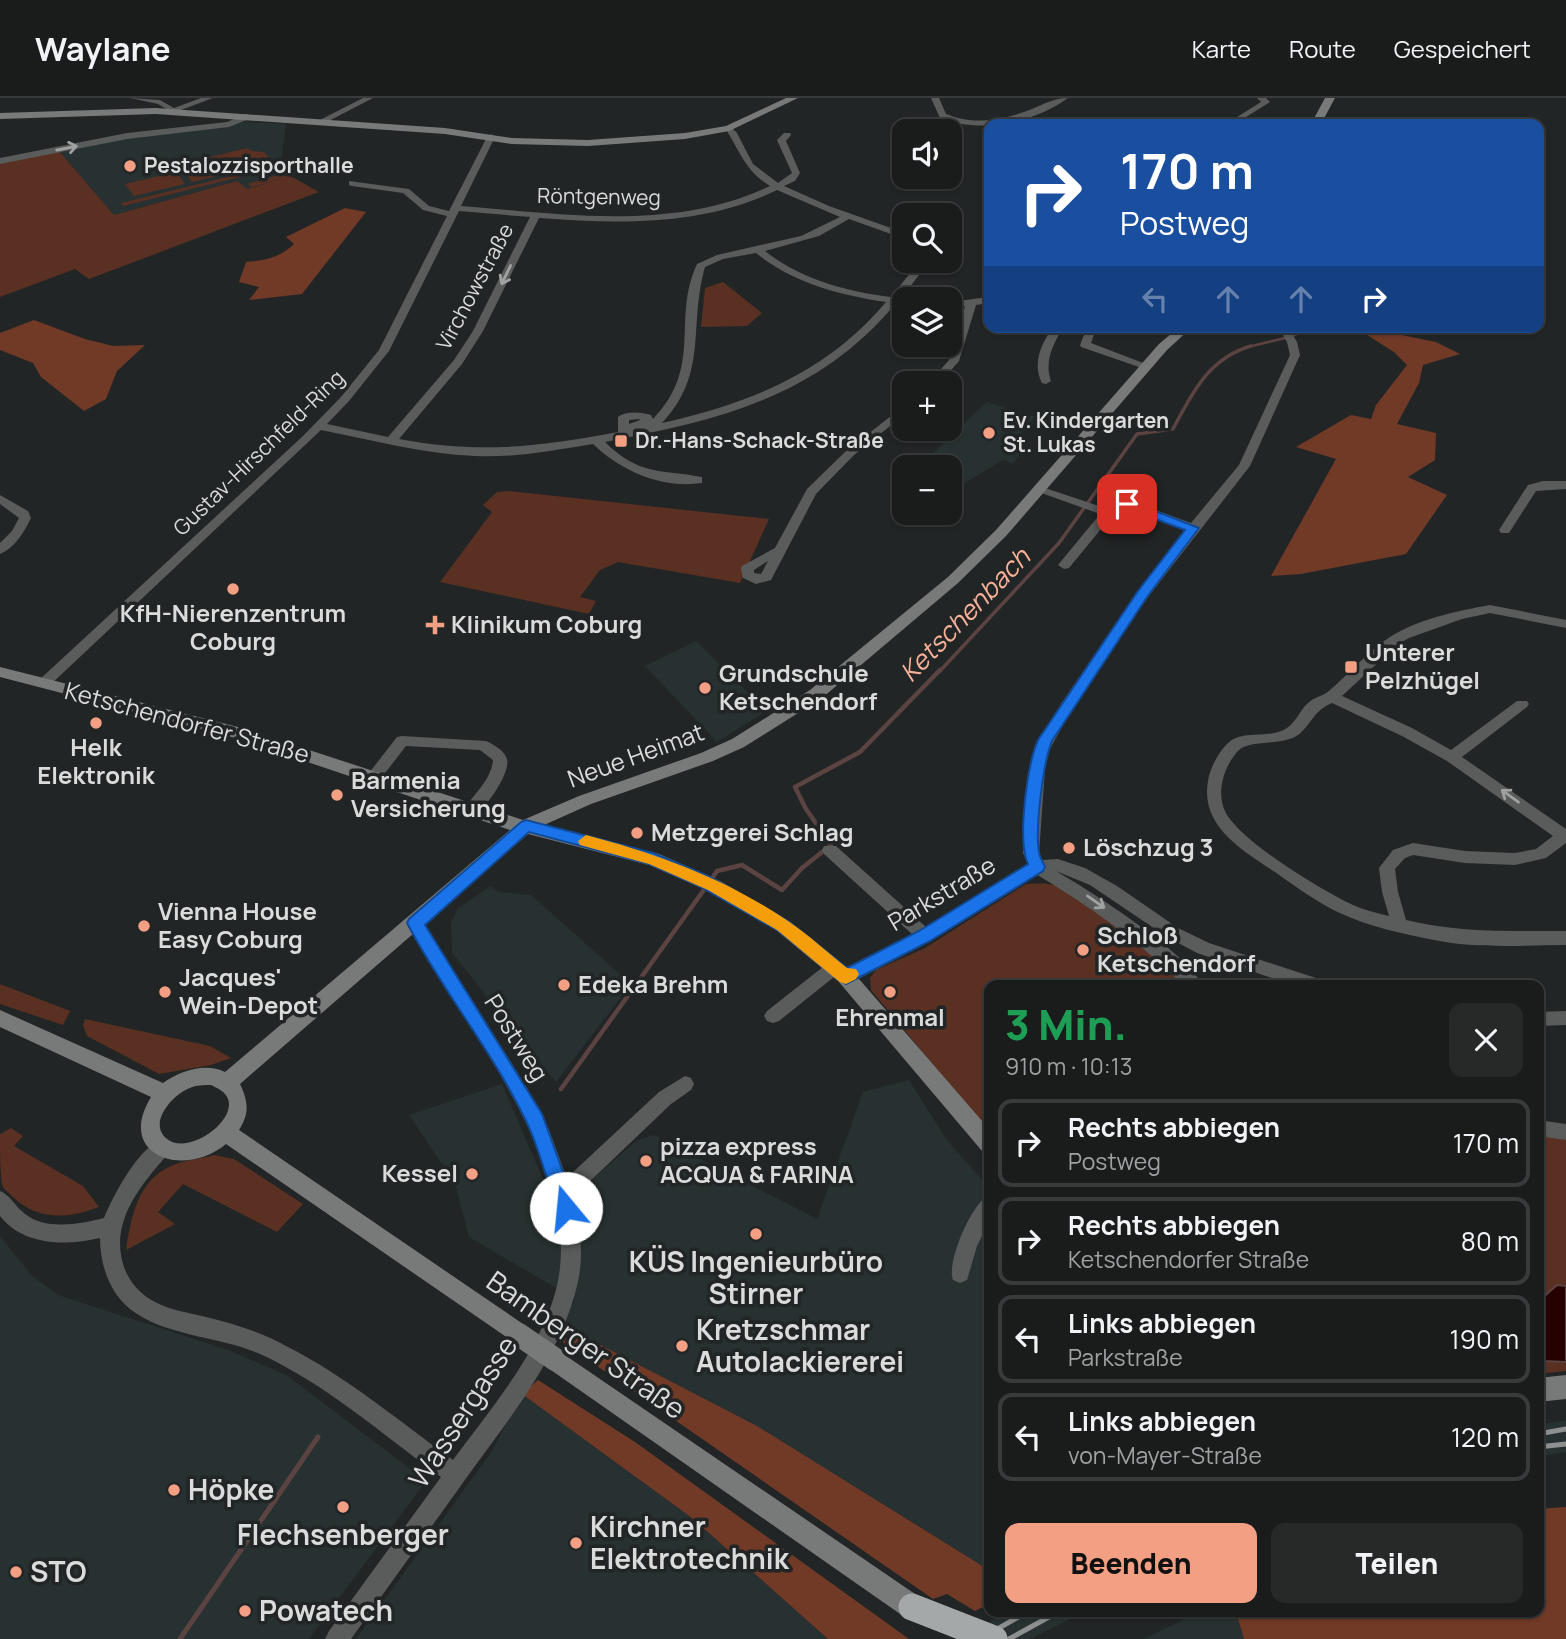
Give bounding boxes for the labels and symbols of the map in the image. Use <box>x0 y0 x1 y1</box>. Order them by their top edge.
one-way arrow <box>55 140 78 154</box>
place label: Pestalozzisporthalle <box>144 151 354 179</box>
marker: Pestalozzisporthalle <box>122 158 138 174</box>
street label: Röntgenweg <box>537 181 661 211</box>
street label: Virchowstraße <box>429 218 519 355</box>
one-way arrow <box>498 264 512 285</box>
street label: Gustav-Hirschfeld-Ring <box>167 363 350 541</box>
place label: Ev. Kindergarten St. Lukas <box>1003 406 1169 458</box>
marker: Ev. Kindergarten St. Lukas <box>981 425 997 441</box>
place label: Dr.-Hans-Schack-Straße <box>635 426 884 454</box>
marker: Dr.-Hans-Schack-Straße <box>613 433 629 449</box>
pin <box>1097 474 1157 534</box>
water label: Ketschenbach <box>891 538 1039 689</box>
marker: KfH-Nierenzentrum Coburg <box>225 581 241 597</box>
place label: KfH-Nierenzentrum Coburg <box>120 596 346 657</box>
place label: Klinikum Coburg <box>451 607 642 640</box>
marker: Klinikum Coburg <box>425 615 445 635</box>
place label: Unterer Pelzhügel <box>1365 635 1480 696</box>
place label: Grundschule Ketschendorf <box>719 656 877 717</box>
marker: Unterer Pelzhügel <box>1343 659 1359 675</box>
street label: Ketschendorfer Straße <box>62 673 313 770</box>
marker: Grundschule Ketschendorf <box>697 680 713 696</box>
marker: Helk Elektronik <box>88 715 104 731</box>
street label: Neue Heimat <box>563 715 708 795</box>
place label: Helk Elektronik <box>37 730 156 791</box>
place label: Barmenia Versicherung <box>351 763 506 824</box>
marker: Barmenia Versicherung <box>329 787 345 803</box>
one-way arrow <box>1500 789 1519 804</box>
place label: Metzgerei Schlag <box>651 815 854 848</box>
marker: Metzgerei Schlag <box>629 825 645 841</box>
place label: Löschzug 3 <box>1083 830 1214 863</box>
marker: Löschzug 3 <box>1061 840 1077 856</box>
street label: Parkstraße <box>881 848 1001 938</box>
place label: Vienna House Easy Coburg <box>158 894 317 955</box>
one-way arrow <box>1086 895 1105 909</box>
marker: Vienna House Easy Coburg <box>136 918 152 934</box>
place label: Schloß Ketschendorf <box>1097 918 1255 979</box>
marker: Schloß Ketschendorf <box>1075 942 1091 958</box>
place label: Jacques' Wein-Depot <box>179 960 318 1021</box>
place label: Edeka Brehm <box>578 967 728 1000</box>
marker: Edeka Brehm <box>556 977 572 993</box>
marker: Jacques' Wein-Depot <box>157 984 173 1000</box>
marker: Ehrenmal <box>882 984 898 1000</box>
street label: Postweg <box>478 987 557 1087</box>
place label: Ehrenmal <box>835 1000 945 1033</box>
place label: pizza express ACQUA & FARINA <box>660 1129 854 1190</box>
marker: pizza express ACQUA & FARINA <box>638 1153 654 1169</box>
place label: Kessel <box>382 1156 458 1189</box>
marker: Kessel <box>464 1166 480 1182</box>
position arrow <box>529 1171 603 1245</box>
marker: KÜS Ingenieurbüro Stirner <box>748 1226 764 1242</box>
place label: KÜS Ingenieurbüro Stirner <box>629 1242 883 1312</box>
street label: Bamberger Straße <box>480 1261 693 1427</box>
place label: Kretzschmar Autolackiererei <box>696 1310 904 1380</box>
street label: Wassergasse <box>399 1328 525 1495</box>
marker: Kretzschmar Autolackiererei <box>674 1338 690 1354</box>
place label: Höpke <box>188 1470 274 1508</box>
marker: Höpke <box>166 1482 182 1498</box>
marker: Flechsenberger <box>335 1499 351 1515</box>
place label: Kirchner Elektrotechnik <box>590 1507 790 1577</box>
place label: Flechsenberger <box>237 1515 449 1553</box>
marker: Kirchner Elektrotechnik <box>568 1535 584 1551</box>
place label: STO <box>30 1552 86 1590</box>
marker: STO <box>8 1564 24 1580</box>
place label: Powatech <box>259 1591 393 1629</box>
marker: Powatech <box>237 1603 253 1619</box>

